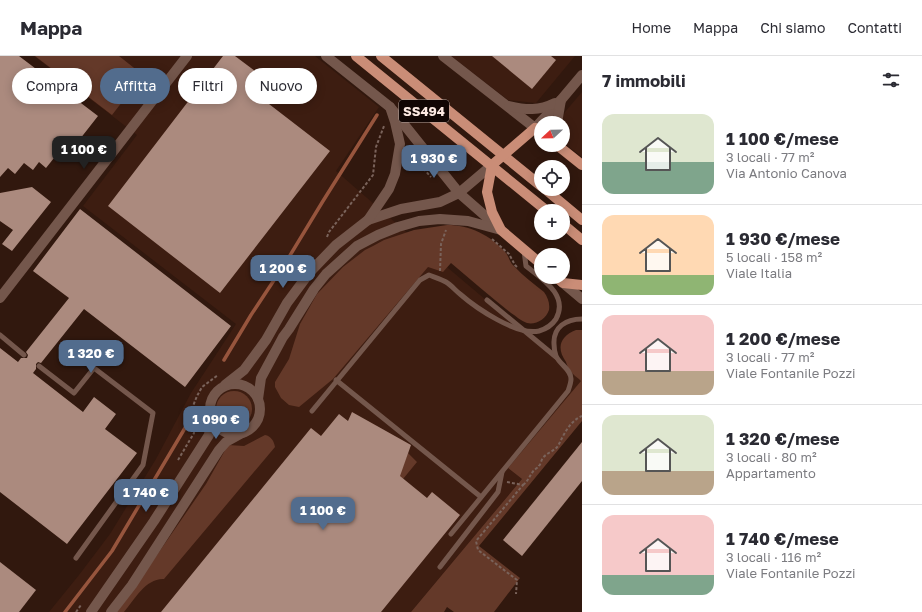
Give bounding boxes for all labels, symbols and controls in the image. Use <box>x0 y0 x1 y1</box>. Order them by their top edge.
text: Mappa <box>20 16 82 39</box>
text: Home <box>632 19 671 36</box>
text: Mappa <box>693 19 738 36</box>
text: Chi siamo <box>760 19 825 36</box>
text: Contatti <box>847 19 902 36</box>
chip: Compra <box>12 68 92 104</box>
chip: Affitta <box>100 68 170 104</box>
chip: Filtri <box>178 68 237 104</box>
chip: Nuovo <box>245 68 317 104</box>
icon: filters <box>880 69 902 91</box>
text: 7 immobili <box>602 70 686 91</box>
road number: SS494 <box>399 100 449 122</box>
north arrow <box>534 116 570 152</box>
map controls <box>534 116 570 284</box>
text: 1 100 €/mese <box>726 128 839 149</box>
icon: home <box>634 130 682 178</box>
pin: 1 100 € <box>47 136 121 170</box>
text: 1 100 € <box>61 141 107 157</box>
pin: 1 930 € <box>397 145 471 179</box>
text: 3 locali · 77 m² <box>726 149 814 165</box>
text: 1 930 € <box>411 150 458 166</box>
button: locate <box>534 160 570 196</box>
text: Via Antonio Canova <box>726 165 847 181</box>
button: + <box>534 204 570 240</box>
text: 1 930 €/mese <box>726 228 840 249</box>
icon: home <box>634 231 682 279</box>
button: − <box>534 248 570 284</box>
text: 5 locali · 158 m² <box>726 249 822 265</box>
pin: 1 200 € <box>246 255 320 289</box>
text: 1 200 € <box>259 260 307 276</box>
text: Viale Italia <box>726 265 792 281</box>
text: 1 200 €/mese <box>726 328 840 349</box>
icon: home <box>634 331 682 379</box>
pin: 1 320 € <box>54 340 128 374</box>
text: 1 320 € <box>68 345 114 361</box>
text: 3 locali · 77 m² <box>726 349 814 365</box>
text: Viale Fontanile Pozzi <box>726 365 856 381</box>
pin: 1 090 € <box>179 406 253 440</box>
text: 1 090 € <box>192 411 240 427</box>
text: 1 320 €/mese <box>726 428 840 449</box>
icon: home <box>634 431 682 479</box>
text: 3 locali · 80 m² <box>726 449 817 465</box>
text: Appartamento <box>726 465 816 481</box>
pin: 1 740 € <box>109 479 183 513</box>
text: 1 740 € <box>123 484 169 500</box>
pin: 1 100 € <box>286 497 360 531</box>
text: 1 100 € <box>300 502 346 518</box>
text: 1 740 €/mese <box>726 528 839 549</box>
icon: home <box>634 531 682 579</box>
text: 3 locali · 116 m² <box>726 549 821 565</box>
text: Viale Fontanile Pozzi <box>726 565 856 581</box>

